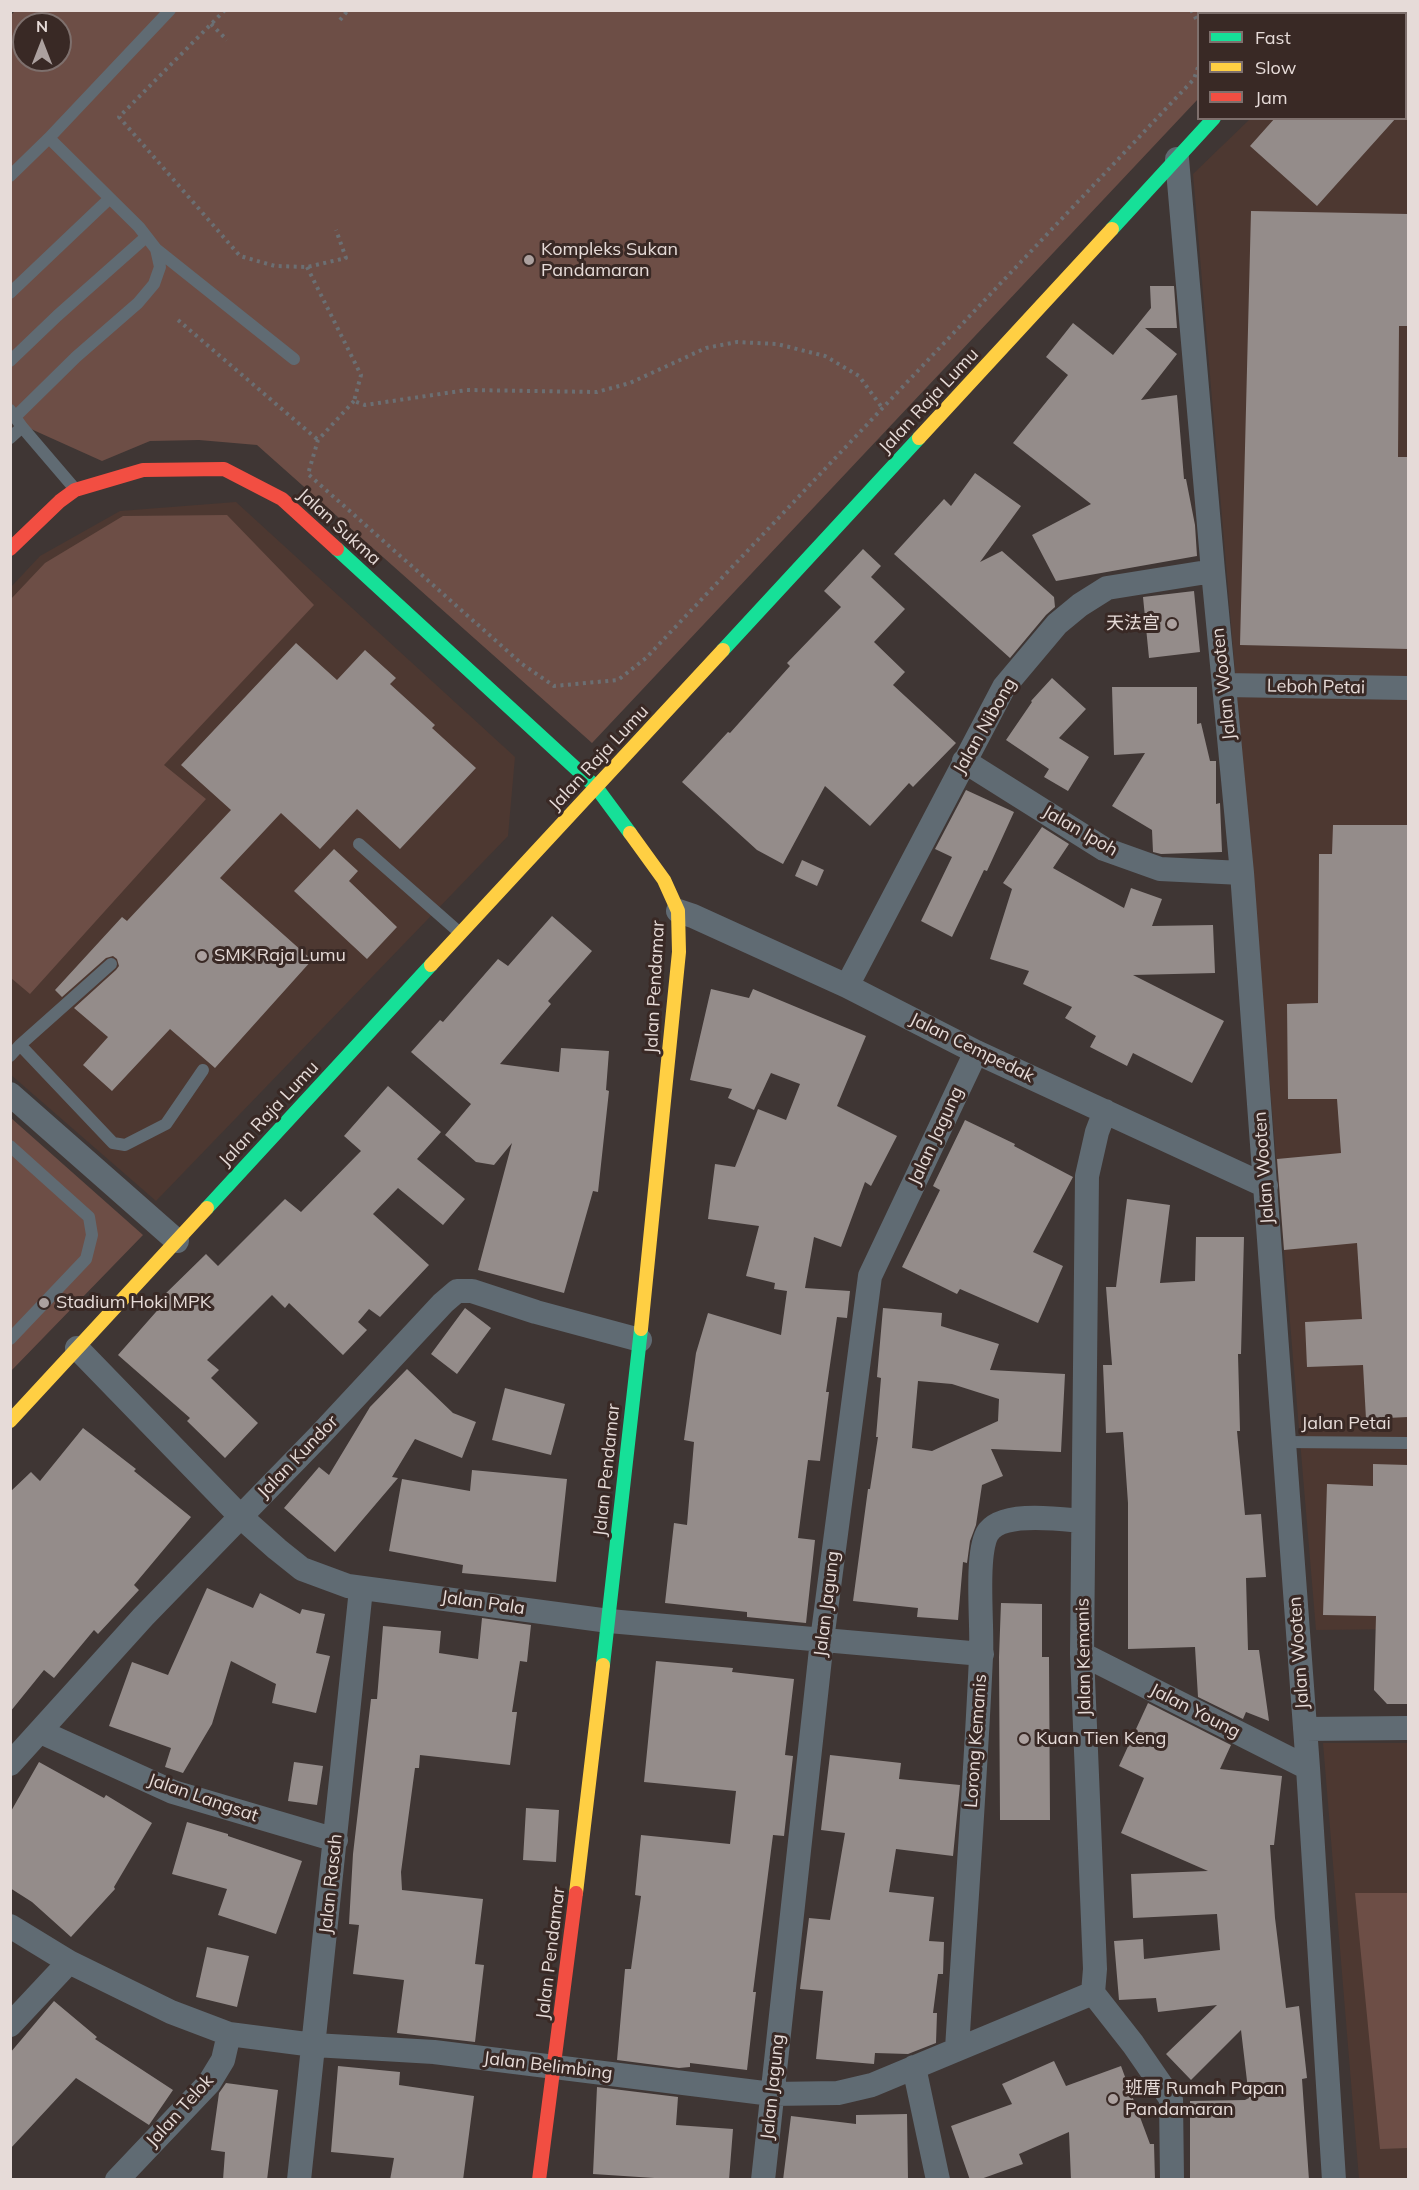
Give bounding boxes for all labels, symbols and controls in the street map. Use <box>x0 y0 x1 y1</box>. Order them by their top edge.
north arrow <box>12 12 72 72</box>
legend <box>1197 12 1407 120</box>
text: N <box>36 16 48 36</box>
text: Fast <box>1255 26 1291 49</box>
text: Slow <box>1255 56 1296 79</box>
text: Jam <box>1255 86 1288 109</box>
place label: Kompleks Sukan Pandamaran <box>541 239 678 282</box>
marker: Kompleks Sukan Pandamaran <box>522 253 536 267</box>
street label: Jalan Raja Lumu <box>875 344 983 458</box>
street label: Jalan Sukma <box>293 484 385 570</box>
place label: 天法宫 <box>1106 613 1160 635</box>
marker: 天法宫 <box>1165 617 1179 631</box>
street label: Jalan Wooten <box>1207 627 1241 741</box>
street label: Jalan Nibong <box>949 674 1021 778</box>
street label: Leboh Petai <box>1267 675 1365 699</box>
street label: Jalan Raja Lumu <box>545 701 653 815</box>
street label: Jalan Ipoh <box>1039 801 1121 861</box>
street label: Jalan Pendamar <box>641 920 669 1054</box>
place label: SMK Raja Lumu <box>214 945 346 967</box>
marker: SMK Raja Lumu <box>195 949 209 963</box>
street label: Jalan Cempedak <box>906 1009 1038 1087</box>
street label: Jalan Raja Lumu <box>215 1057 323 1171</box>
street label: Jalan Jagung <box>904 1083 968 1189</box>
street label: Jalan Wooten <box>1249 1111 1279 1225</box>
place label: Stadium Hoki MPK <box>56 1292 211 1314</box>
marker: Stadium Hoki MPK <box>37 1296 51 1310</box>
street label: Jalan Pendamar <box>589 1403 625 1537</box>
street label: Jalan Kundor <box>253 1411 343 1503</box>
street label: Jalan Petai <box>1301 1413 1391 1435</box>
street label: Jalan Jagung <box>810 1550 844 1658</box>
street label: Jalan Pala <box>440 1586 526 1620</box>
street label: Jalan Wooten <box>1284 1596 1314 1710</box>
street label: Jalan Kemanis <box>1072 1598 1096 1716</box>
street label: Lorong Kemanis <box>961 1673 991 1809</box>
street label: Jalan Young <box>1146 1679 1244 1743</box>
place label: Kuan Tien Keng <box>1036 1728 1166 1750</box>
marker: Kuan Tien Keng <box>1017 1732 1031 1746</box>
street label: Jalan Langsat <box>145 1769 261 1827</box>
street label: Jalan Rasah <box>315 1833 347 1935</box>
street label: Jalan Pendamar <box>532 1885 570 2021</box>
street label: Jalan Jagung <box>757 2033 789 2141</box>
street label: Jalan Belimbing <box>482 2047 614 2085</box>
street label: Jalan Telok <box>142 2070 218 2152</box>
place label: 班厝 Rumah Papan Pandamaran <box>1125 2078 1285 2120</box>
marker: 班厝 Rumah Papan Pandamaran <box>1106 2092 1120 2106</box>

